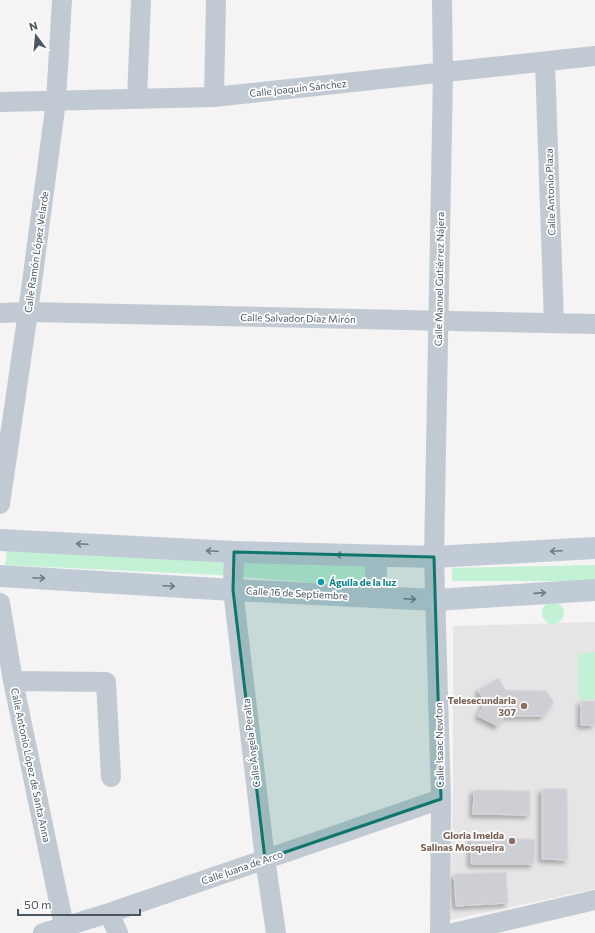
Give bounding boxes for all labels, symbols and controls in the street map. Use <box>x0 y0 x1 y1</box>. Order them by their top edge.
north arrow <box>16 16 56 56</box>
text: N <box>27 19 39 33</box>
street label: Calle Joaquín Sánchez <box>249 77 347 99</box>
street label: Calle Antonio Plaza <box>542 148 558 236</box>
street label: Calle Ramón López Velarde <box>22 191 50 313</box>
street label: Calle Manuel Gutiérrez Nájera <box>432 212 446 346</box>
street label: Calle Salvador Díaz Mirón <box>240 311 356 325</box>
one-way arrow <box>76 541 89 548</box>
one-way arrow <box>206 547 219 554</box>
one-way arrow <box>550 547 563 554</box>
one-way arrow <box>336 551 349 558</box>
one-way arrow <box>32 575 45 582</box>
place label: Águila de la luz <box>329 576 396 588</box>
marker: Águila de la luz <box>316 577 326 587</box>
one-way arrow <box>162 583 175 590</box>
street label: Calle 16 de Septiembre <box>246 584 348 602</box>
one-way arrow <box>533 590 546 597</box>
one-way arrow <box>403 595 416 602</box>
street label: Calle Antonio López de Santa Anna <box>9 687 53 843</box>
place label: Telesecundaria 307 <box>447 694 517 718</box>
street label: Calle Ángela Peralta <box>240 698 262 788</box>
marker: Telesecundaria 307 <box>519 701 529 711</box>
street label: Calle Isaac Newton <box>432 702 446 788</box>
place label: Gloria Imelda Salinas Mosqueira <box>421 829 504 853</box>
marker: Gloria Imelda Salinas Mosqueira <box>507 836 517 846</box>
street label: Calle Juana de Arco <box>200 847 284 887</box>
scale bar <box>18 891 140 917</box>
text: 50 m <box>24 897 52 911</box>

